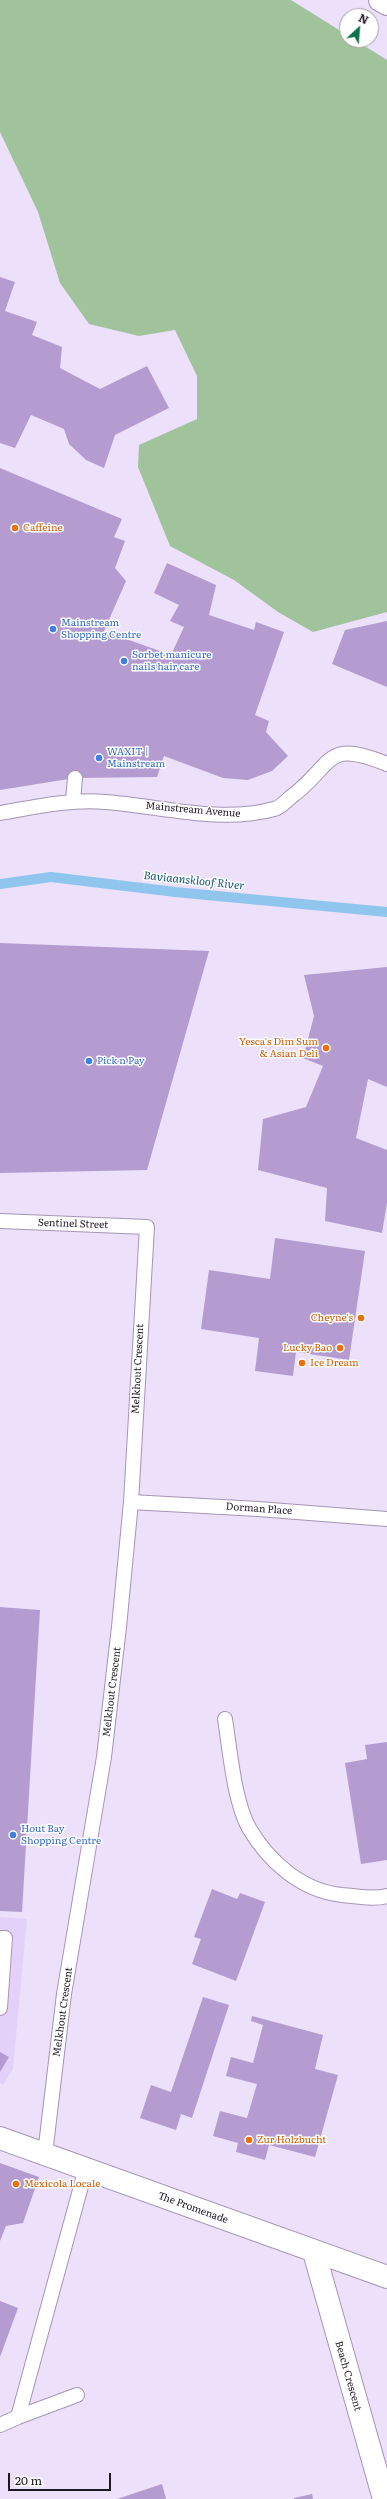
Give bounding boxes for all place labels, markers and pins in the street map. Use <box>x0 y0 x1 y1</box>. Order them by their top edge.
place label: Caffeine <box>23 522 63 534</box>
marker: Caffeine <box>10 523 20 533</box>
place label: Mainstream Shopping Centre <box>61 617 141 640</box>
marker: Mainstream Shopping Centre <box>48 624 58 634</box>
place label: Sorbet manicure nails hair care <box>132 649 212 672</box>
marker: Sorbet manicure nails hair care <box>119 656 129 666</box>
place label: WAXIT | Mainstream <box>107 746 165 770</box>
marker: WAXIT | Mainstream <box>94 753 104 763</box>
place label: Yesca's Dim Sum & Asian Deli <box>239 1036 318 1060</box>
marker: Yesca's Dim Sum & Asian Deli <box>321 1043 331 1053</box>
place label: Pick n Pay <box>97 1055 145 1067</box>
marker: Pick n Pay <box>84 1056 94 1066</box>
place label: Cheyne's <box>311 1312 353 1324</box>
marker: Cheyne's <box>356 1313 366 1323</box>
place label: Lucky Bao <box>283 1342 332 1354</box>
marker: Lucky Bao <box>335 1343 345 1353</box>
place label: Ice Dream <box>310 1357 359 1369</box>
marker: Ice Dream <box>297 1358 307 1368</box>
place label: Hout Bay Shopping Centre <box>21 1823 101 1846</box>
marker: Hout Bay Shopping Centre <box>8 1830 18 1840</box>
place label: Zur Holzbucht <box>257 2134 326 2146</box>
marker: Zur Holzbucht <box>244 2135 254 2145</box>
place label: Mexicola Locale <box>24 2178 100 2190</box>
marker: Mexicola Locale <box>11 2179 21 2189</box>

